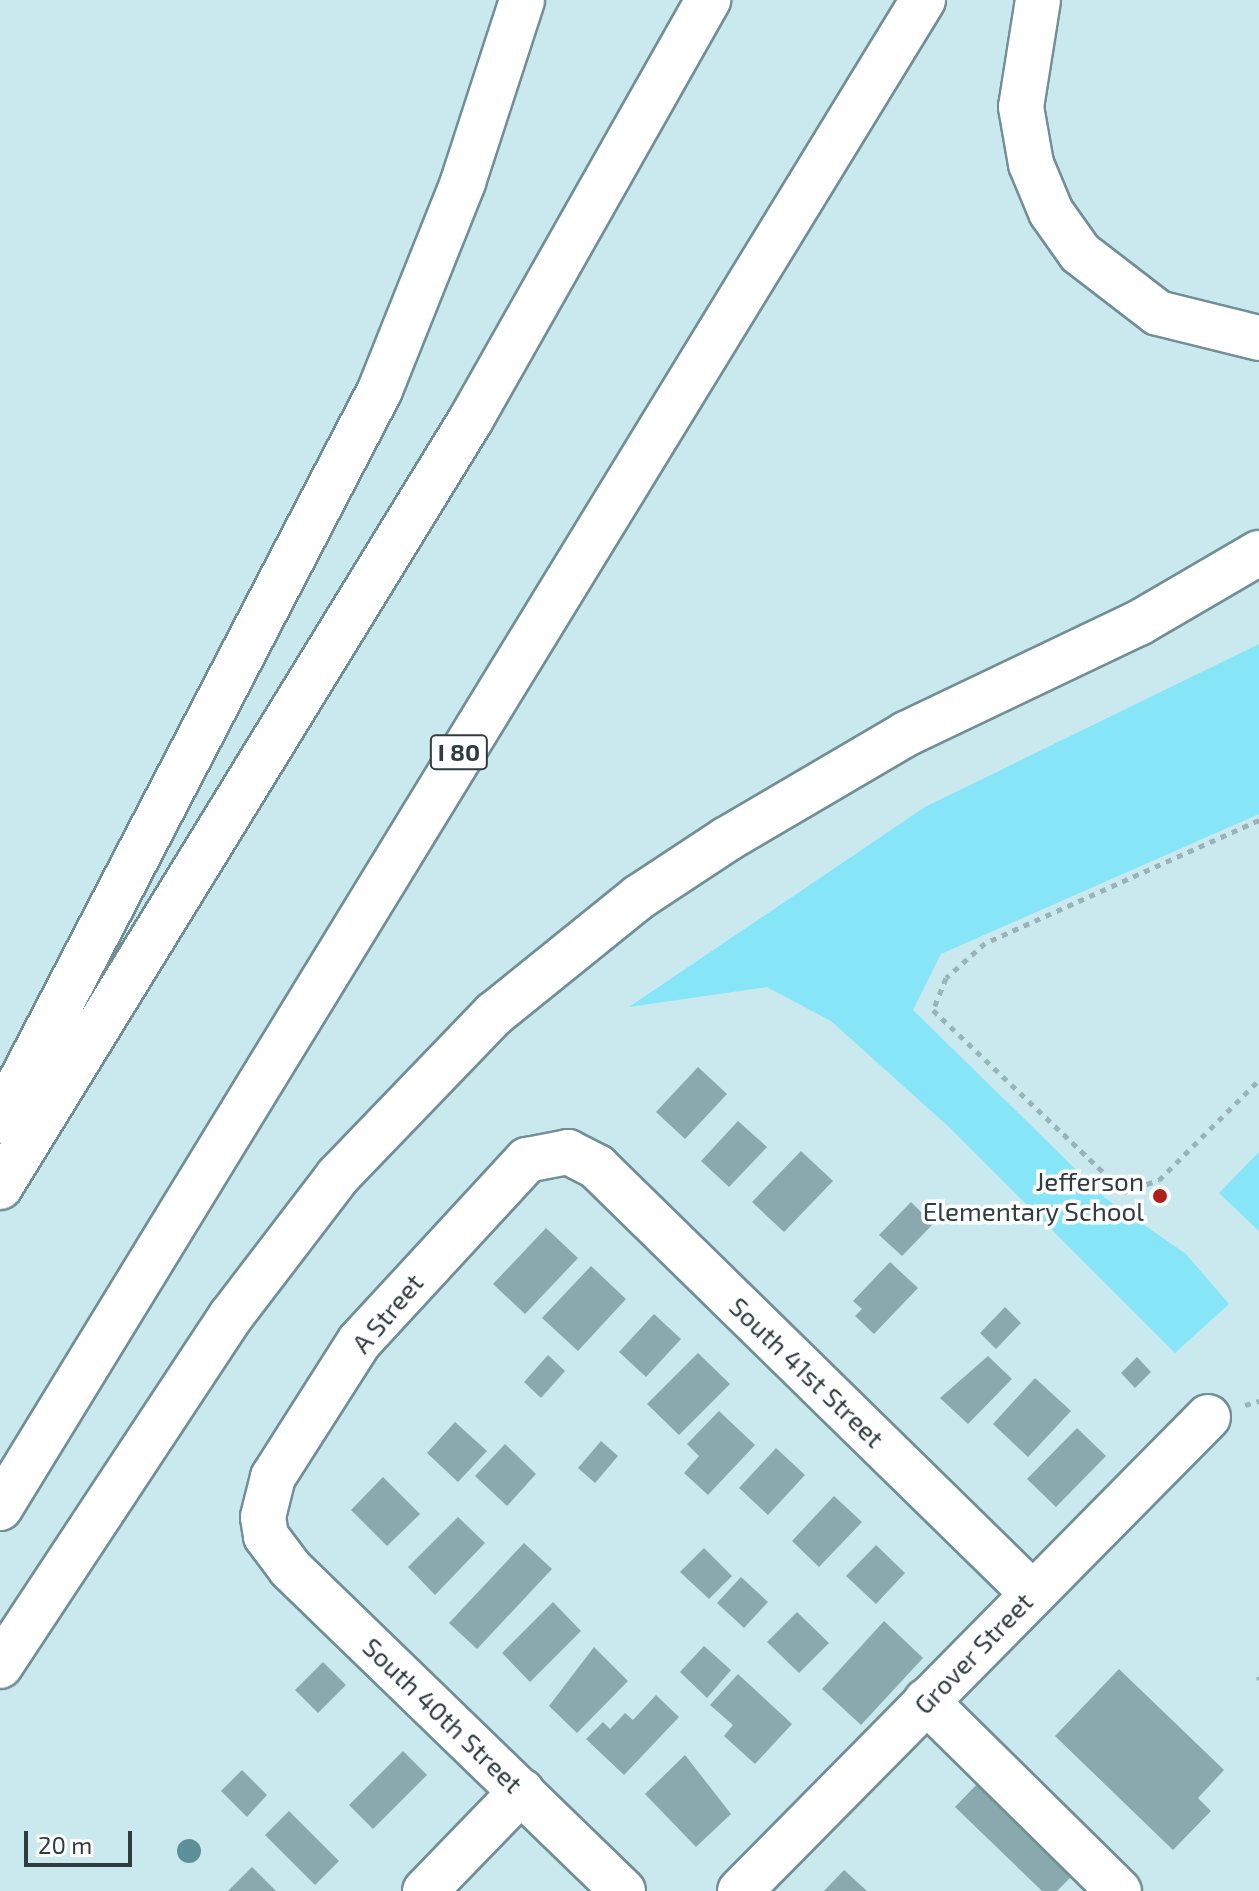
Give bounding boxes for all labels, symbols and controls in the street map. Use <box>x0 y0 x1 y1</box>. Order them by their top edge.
road number: I 80 <box>429 732 489 772</box>
place label: Jefferson Elementary School <box>922 1165 1144 1226</box>
marker: Jefferson Elementary School <box>1151 1187 1169 1205</box>
street label: A Street <box>345 1267 429 1359</box>
street label: South 41st Street <box>723 1290 891 1454</box>
street label: Grover Street <box>907 1586 1039 1720</box>
street label: South 40th Street <box>357 1631 529 1799</box>
scale bar <box>28 1815 136 1865</box>
text: 20 m <box>38 1830 92 1859</box>

